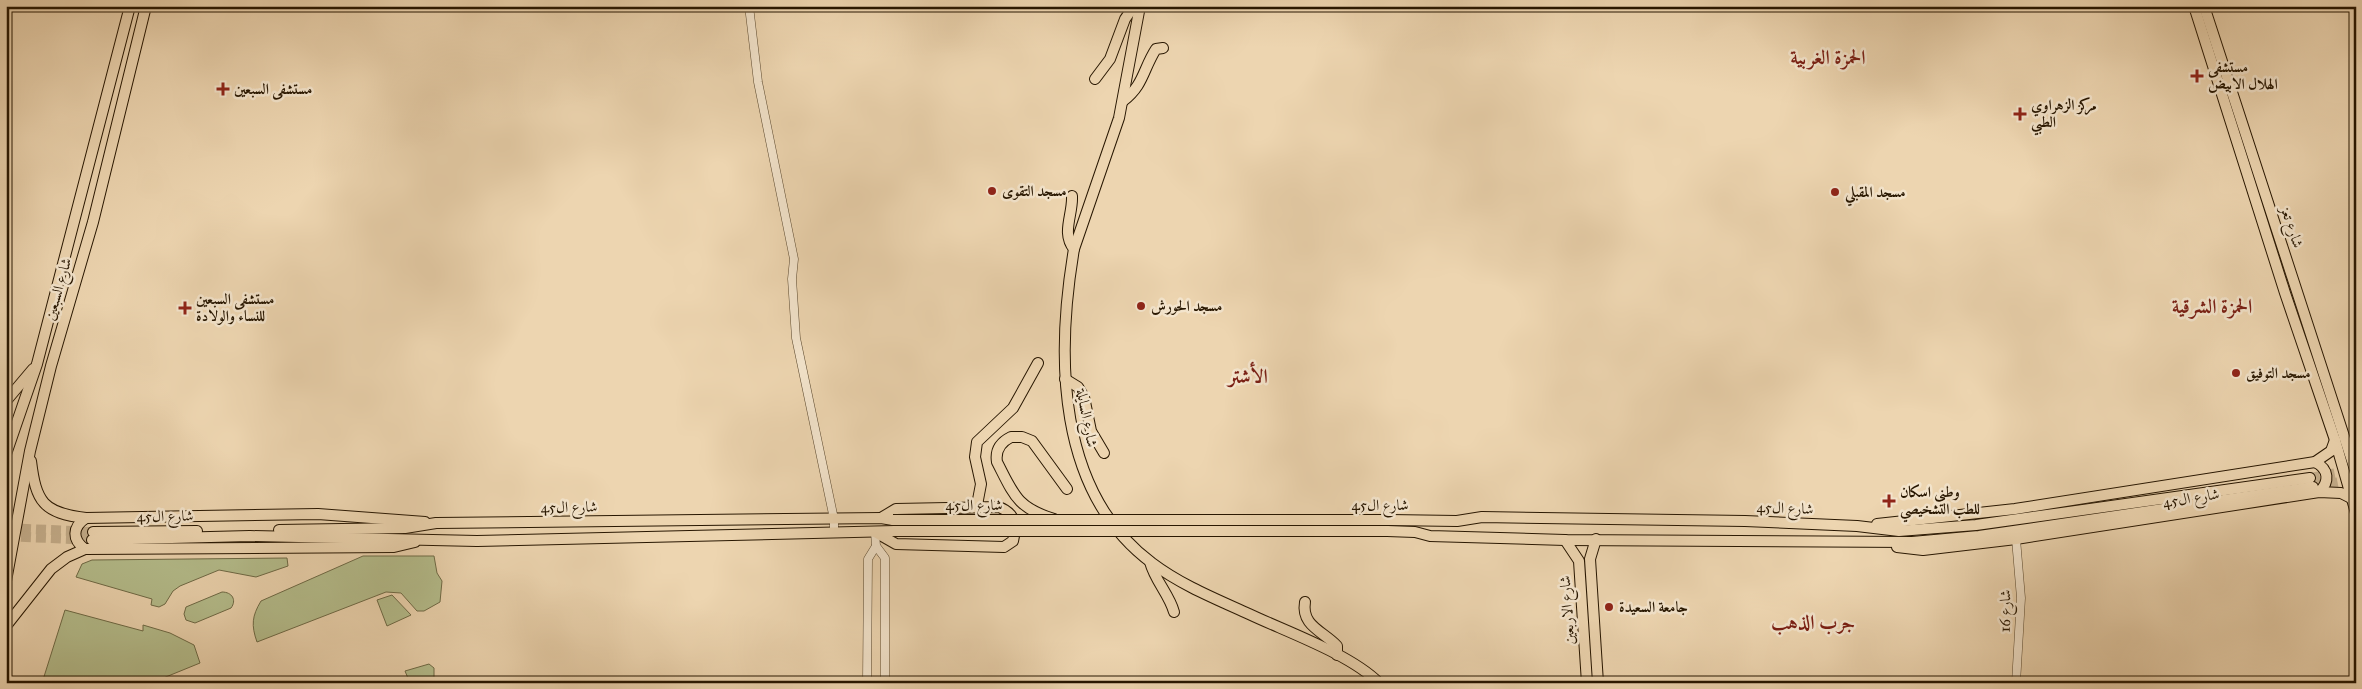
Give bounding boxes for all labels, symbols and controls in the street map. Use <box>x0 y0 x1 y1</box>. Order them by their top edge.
district label: الحمزة الغربية <box>1790 45 1866 70</box>
place label: مستشفى الهلال الابيض <box>2207 58 2278 93</box>
marker: مستشفى الهلال الابيض <box>2190 69 2204 83</box>
place label: مستشفى السبعين <box>234 80 312 100</box>
marker: مستشفى السبعين <box>216 82 230 96</box>
place label: مركز الزهراوي الطبي <box>2031 96 2097 136</box>
marker: مركز الزهراوي الطبي <box>2013 107 2027 121</box>
place label: مسجد التقوى <box>1002 182 1067 200</box>
place label: مسجد المقبلي <box>1844 183 1906 207</box>
marker: مسجد التقوى <box>986 185 998 197</box>
marker: مسجد المقبلي <box>1829 186 1841 198</box>
street label: شارع تعز <box>2272 202 2307 251</box>
street label: شارع السبعين <box>40 256 79 323</box>
place label: مستشفى السبعين للنساء والولادة <box>196 290 274 325</box>
district label: الحمزة الشرقية <box>2172 294 2252 319</box>
place label: مسجد الحورش <box>1151 297 1223 315</box>
marker: مسجد الحورش <box>1135 300 1147 312</box>
marker: مستشفى السبعين للنساء والولادة <box>178 301 192 315</box>
district label: الأشتر <box>1226 361 1268 388</box>
place label: مسجد التوفيق <box>2246 364 2311 382</box>
marker: مسجد التوفيق <box>2230 367 2242 379</box>
street label: شارع السايلة <box>1068 386 1101 449</box>
place label: وطني اسكان للطب التشخيصي <box>1900 483 1980 523</box>
street label: شارع ال45 <box>2161 485 2221 515</box>
marker: وطني اسكان للطب التشخيصي <box>1882 494 1896 508</box>
street label: شارع ال45 <box>946 496 1002 518</box>
street label: شارع ال45 <box>1352 496 1408 518</box>
street label: شارع ال45 <box>540 498 598 520</box>
street label: شارع ال45 <box>1756 498 1814 522</box>
street label: شارع ال45 <box>136 507 194 529</box>
street label: شارع الاربعين <box>1556 575 1582 645</box>
street label: شارع 16 <box>1996 589 2018 633</box>
place label: جامعة السعيدة <box>1619 598 1688 616</box>
marker: جامعة السعيدة <box>1603 601 1615 613</box>
district label: جرب الذهب <box>1771 610 1855 635</box>

